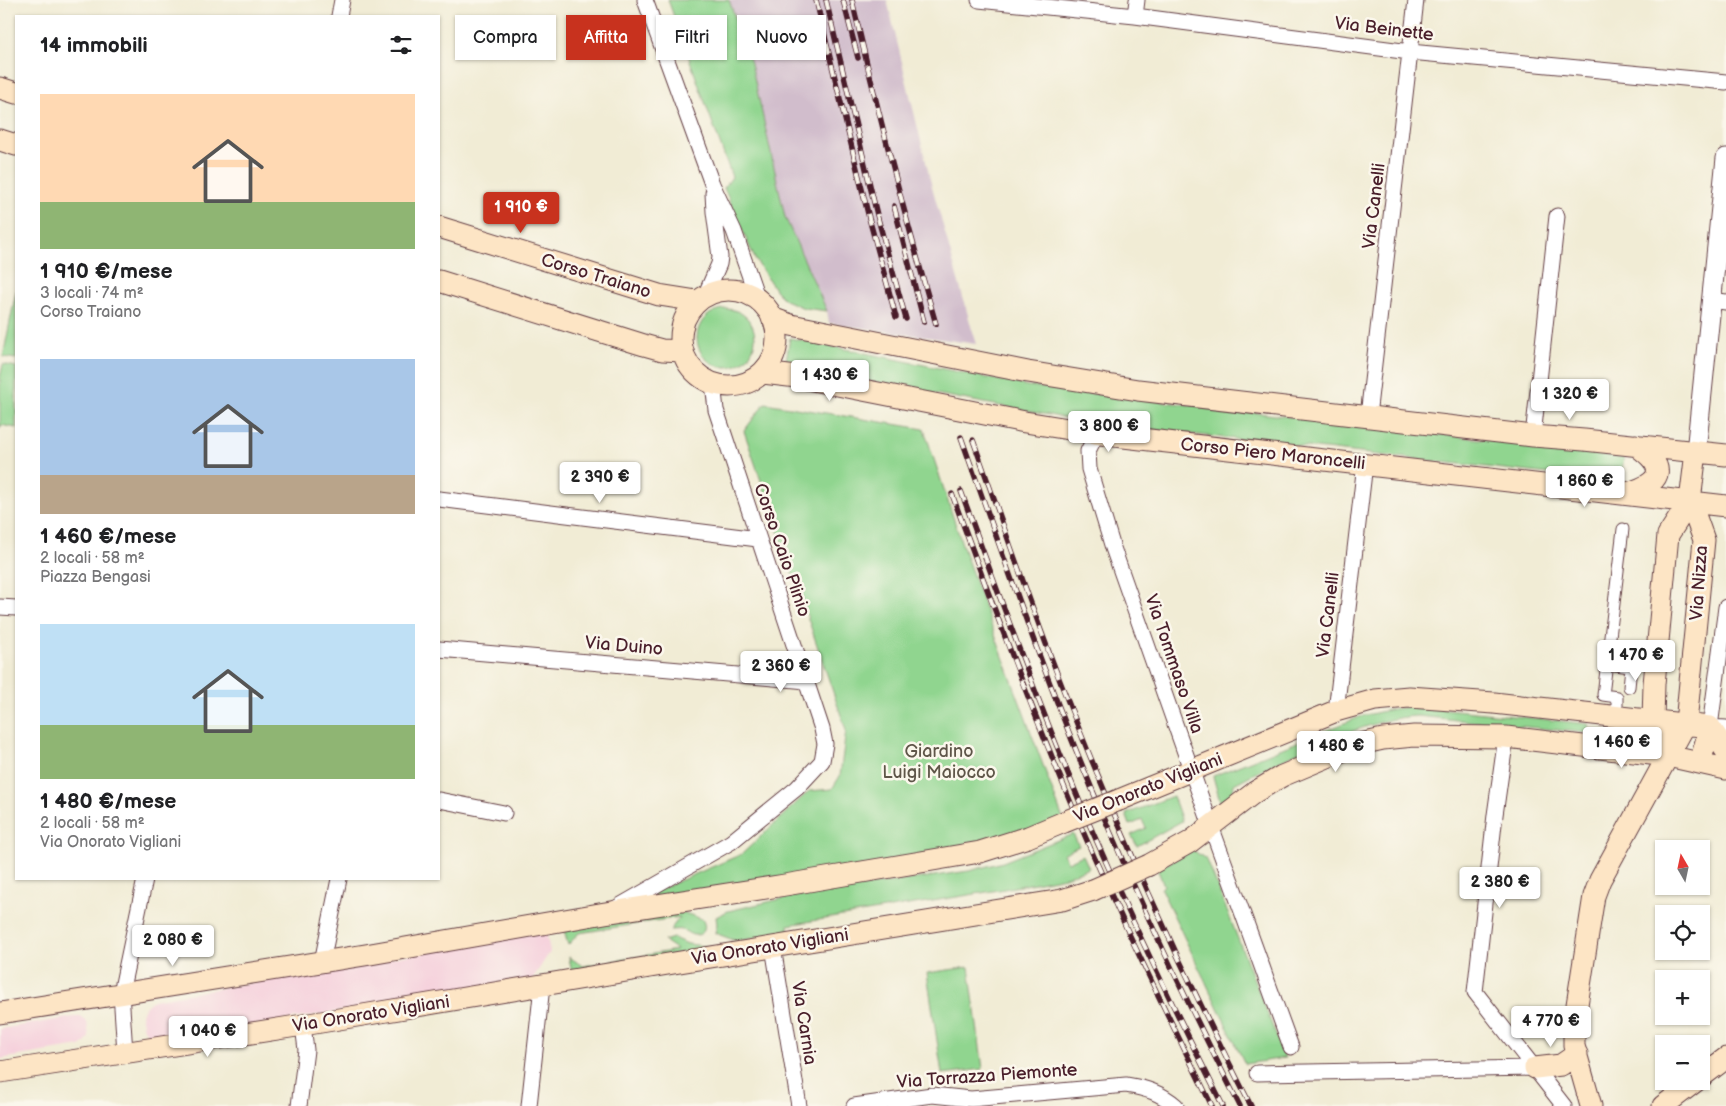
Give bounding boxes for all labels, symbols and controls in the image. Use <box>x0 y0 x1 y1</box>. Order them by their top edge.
street label: Via Beinette <box>1333 13 1435 46</box>
chip: Compra <box>455 15 556 60</box>
chip: Affitta <box>566 15 646 60</box>
chip: Filtri <box>656 15 727 60</box>
chip: Nuovo <box>737 15 826 60</box>
icon: filters <box>387 31 415 59</box>
text: 14 immobili <box>40 33 148 58</box>
icon: home <box>183 126 273 216</box>
street label: Via Canelli <box>1358 162 1390 250</box>
pin: 1 910 € <box>475 192 567 234</box>
text: 1 910 € <box>494 198 548 217</box>
street label: Corso Traiano <box>538 249 654 303</box>
text: 1 910 €/mese <box>40 259 172 284</box>
text: 3 locali · 74 m² <box>40 284 144 303</box>
text: Corso Traiano <box>40 303 141 322</box>
pin: 1 430 € <box>784 360 876 402</box>
text: 1 430 € <box>802 366 858 385</box>
pin: 1 320 € <box>1524 378 1616 421</box>
text: 1 320 € <box>1542 385 1598 404</box>
icon: home <box>183 391 273 481</box>
pin: 3 800 € <box>1063 410 1155 453</box>
text: 3 800 € <box>1079 417 1139 436</box>
street label: Corso Piero Maroncelli <box>1180 434 1366 474</box>
pin: 2 390 € <box>554 462 646 504</box>
pin: 1 860 € <box>1539 466 1631 508</box>
text: 2 390 € <box>571 468 629 487</box>
text: 1 860 € <box>1557 472 1613 491</box>
street label: Corso Caio Plinio <box>749 480 815 620</box>
text: 1 460 €/mese <box>40 524 176 549</box>
street label: Via Nizza <box>1686 545 1712 621</box>
text: 2 locali · 58 m² <box>40 549 145 568</box>
text: Piazza Bengasi <box>40 568 151 587</box>
street label: Via Canelli <box>1312 571 1344 659</box>
street label: Via Tommaso Villa <box>1140 592 1208 736</box>
street label: Via Duino <box>584 632 664 660</box>
pin: 1 470 € <box>1590 640 1682 682</box>
text: 1 470 € <box>1608 646 1664 665</box>
pin: 2 360 € <box>735 650 827 693</box>
icon: home <box>183 656 273 746</box>
text: 2 360 € <box>751 657 811 676</box>
pin: 1 460 € <box>1576 726 1668 769</box>
pin: 1 480 € <box>1290 730 1382 773</box>
text: 1 460 € <box>1594 733 1650 752</box>
text: 1 480 € <box>1308 737 1364 756</box>
park label: Giardino Luigi Maiocco <box>882 741 996 783</box>
street label: Via Onorato Vigliani <box>1070 749 1226 827</box>
text: 1 480 €/mese <box>40 789 176 814</box>
text: 2 locali · 58 m² <box>40 814 145 833</box>
text: Via Onorato Vigliani <box>40 833 181 852</box>
north arrow <box>1655 840 1710 895</box>
map controls <box>1655 840 1710 1090</box>
pin: 2 380 € <box>1454 866 1546 909</box>
text: 2 380 € <box>1470 873 1530 892</box>
button: locate <box>1655 905 1710 960</box>
pin: 2 080 € <box>127 924 219 967</box>
street label: Via Onorato Vigliani <box>690 924 850 970</box>
text: 2 080 € <box>143 931 203 950</box>
button: + <box>1655 970 1710 1025</box>
street label: Via Carnia <box>787 980 821 1066</box>
street label: Via Onorato Vigliani <box>291 991 451 1037</box>
pin: 4 770 € <box>1505 1006 1597 1048</box>
text: 4 770 € <box>1522 1012 1580 1031</box>
pin: 1 040 € <box>162 1016 254 1058</box>
text: 1 040 € <box>180 1022 236 1041</box>
button: − <box>1655 1035 1710 1090</box>
street label: Via Torrazza Piemonte <box>896 1059 1078 1093</box>

